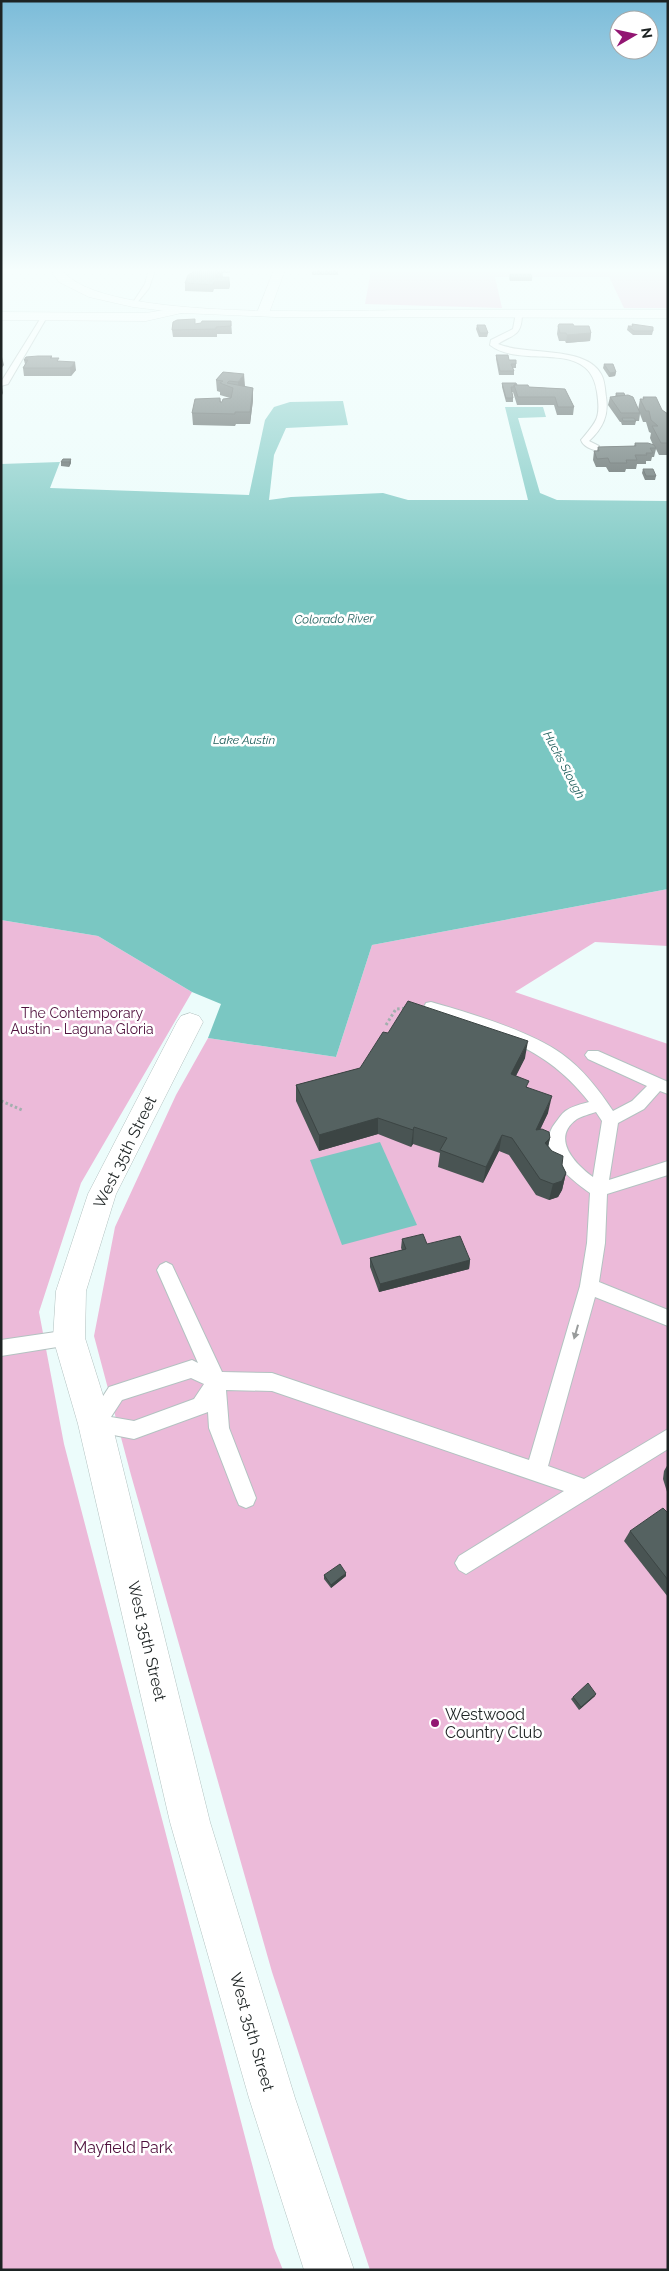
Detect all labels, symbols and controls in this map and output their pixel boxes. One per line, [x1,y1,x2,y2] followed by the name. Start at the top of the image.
[609,10,659,60] north arrow
[638,26,656,39] text: N
[294,611,375,627] water label: Colorado River
[540,729,588,801] water label: Hucks Slough
[213,733,275,747] water label: Lake Austin
[10,1005,154,1037] park label: The Contemporary Austin - Laguna Gloria
[90,1092,161,1211] street label: West 35th Street
[571,1325,579,1340] one-way arrow
[124,1579,170,1703] street label: West 35th Street
[445,1705,542,1742] place label: Westwood Country Club
[429,1717,441,1729] marker: Westwood Country Club
[226,1970,278,2094] street label: West 35th Street
[73,2138,173,2157] park label: Mayfield Park

